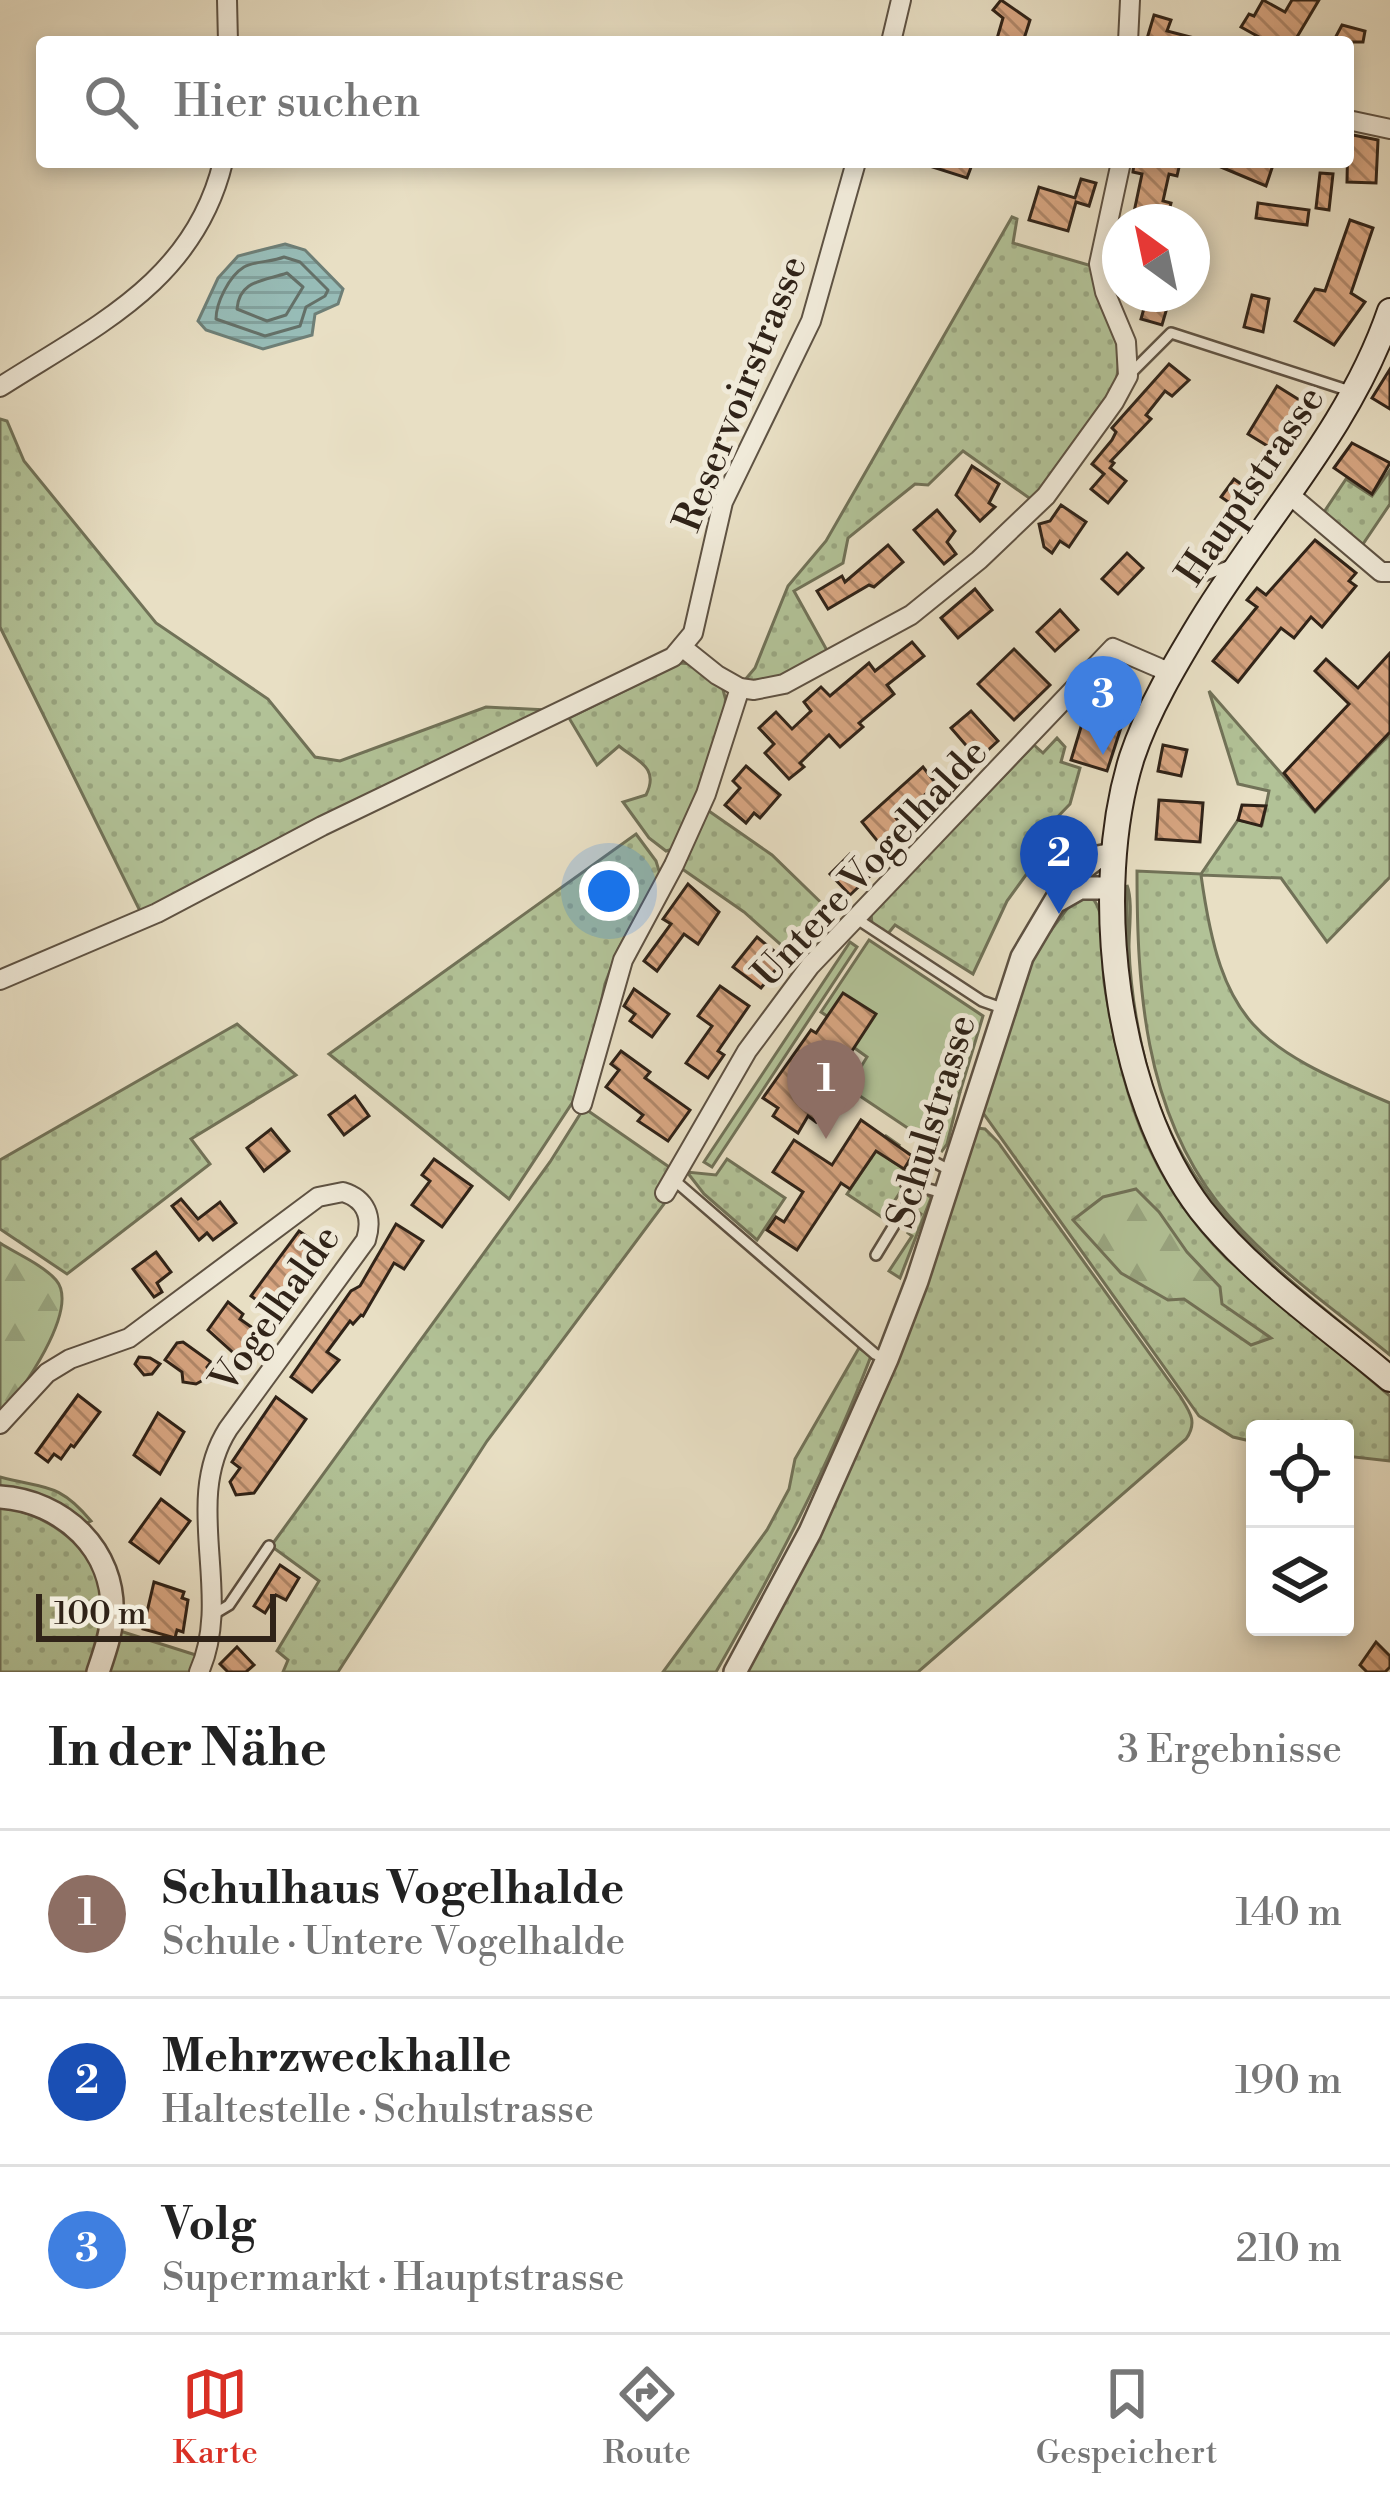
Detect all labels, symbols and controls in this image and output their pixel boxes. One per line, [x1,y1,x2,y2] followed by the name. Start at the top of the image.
[36,36,1354,168] search box
[78,69,144,135] icon: search
[174,74,420,131] text: Hier suchen
[1102,204,1210,312] north arrow
[664,249,819,539] street label: Reservoirstrasse
[1166,377,1336,596] street label: Hauptstrasse
[1064,656,1142,755] pin: 3
[743,729,999,998] street label: Untere Vogelhalde
[1020,815,1098,914] pin: 2
[579,861,639,921] your location
[877,1009,988,1234] street label: Schulstrasse
[787,1040,865,1139] pin: 1
[200,1216,352,1404] street label: Vogelhalde
[1246,1420,1354,1636] map controls
[1246,1420,1354,1528] button: locate
[1246,1528,1354,1636] button: layers
[36,1588,276,1641] scale bar
[54,1594,147,1635] text: 100 m
[48,1718,327,1782] text: In der Nähe
[1117,1726,1342,1775] text: 3 Ergebnisse
[162,1861,624,1918] text: Schulhaus Vogelhalde
[78,1889,96,1938] text: 1
[1235,1889,1342,1938] text: 140 m
[162,1918,625,1967] text: Schule · Untere Vogelhalde
[162,2029,511,2086] text: Mehrzweckhalle
[75,2057,99,2106] text: 2
[1235,2057,1342,2106] text: 190 m
[162,2086,594,2135] text: Haltestelle · Schulstrasse
[162,2197,255,2254] text: Volg
[75,2225,99,2274] text: 3
[1236,2225,1342,2274] text: 210 m
[162,2254,625,2303] text: Supermarkt · Hauptstrasse
[173,2361,258,2474] tab: Karte
[603,2361,691,2474] tab: Route
[1036,2361,1218,2474] tab: Gespeichert

